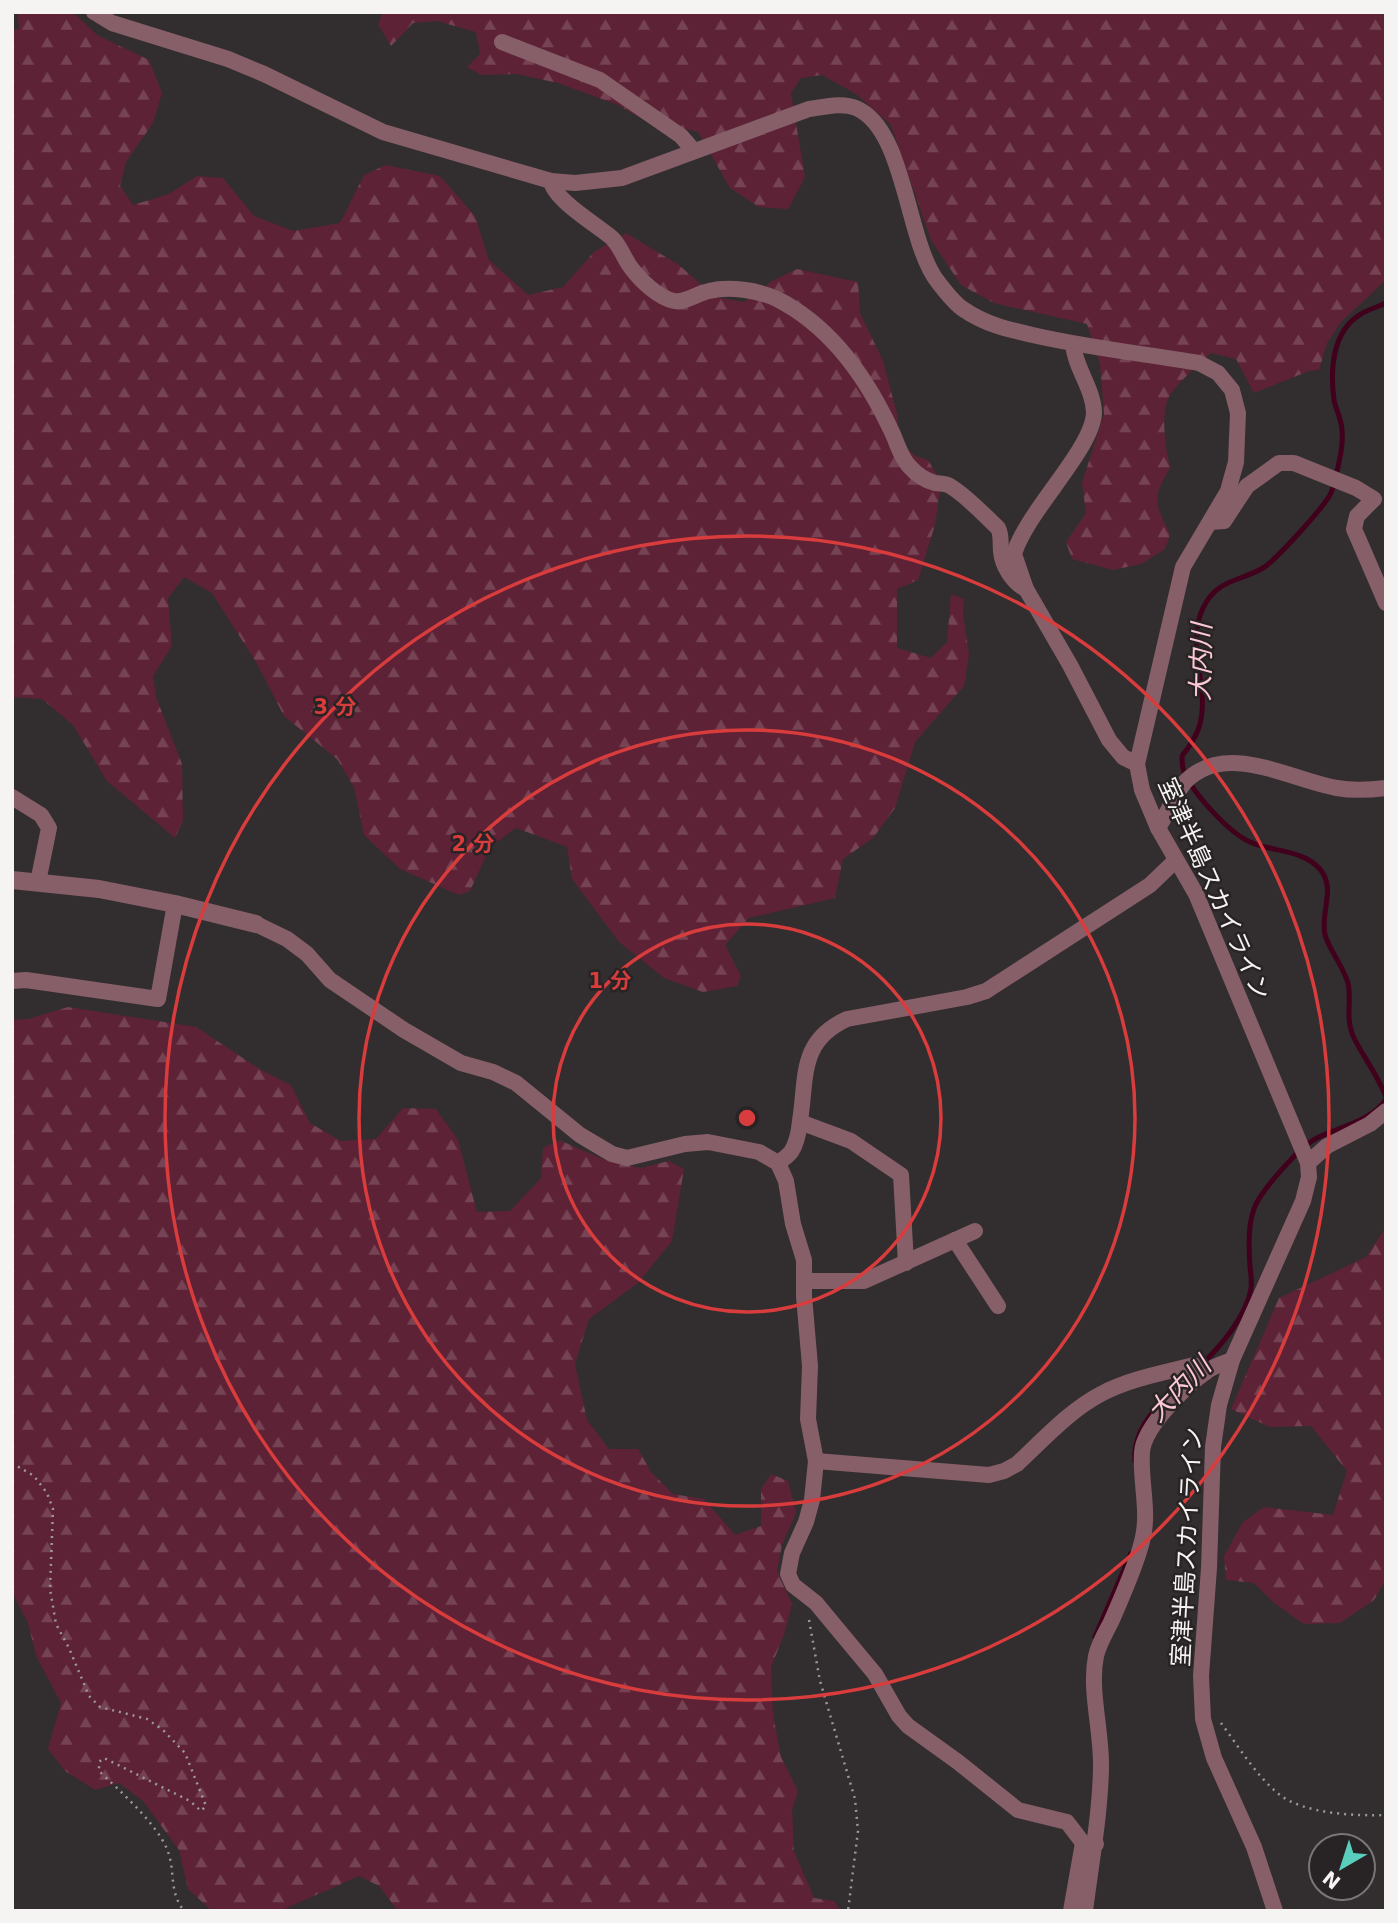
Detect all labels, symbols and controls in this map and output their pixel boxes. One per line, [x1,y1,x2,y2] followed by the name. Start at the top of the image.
[1185,620,1217,701] water label: 大内川
[314,695,356,719] text: 3 分
[1152,774,1276,1004] street label: 室津半島スカイライン
[452,832,494,856] text: 2 分
[589,969,631,993] text: 1 分
[735,1106,759,1130] centre of rings
[1141,1348,1219,1427] water label: 大内川
[1167,1426,1207,1668] street label: 室津半島スカイライン
[1307,1832,1377,1902] north arrow
[1318,1867,1344,1894] text: N

